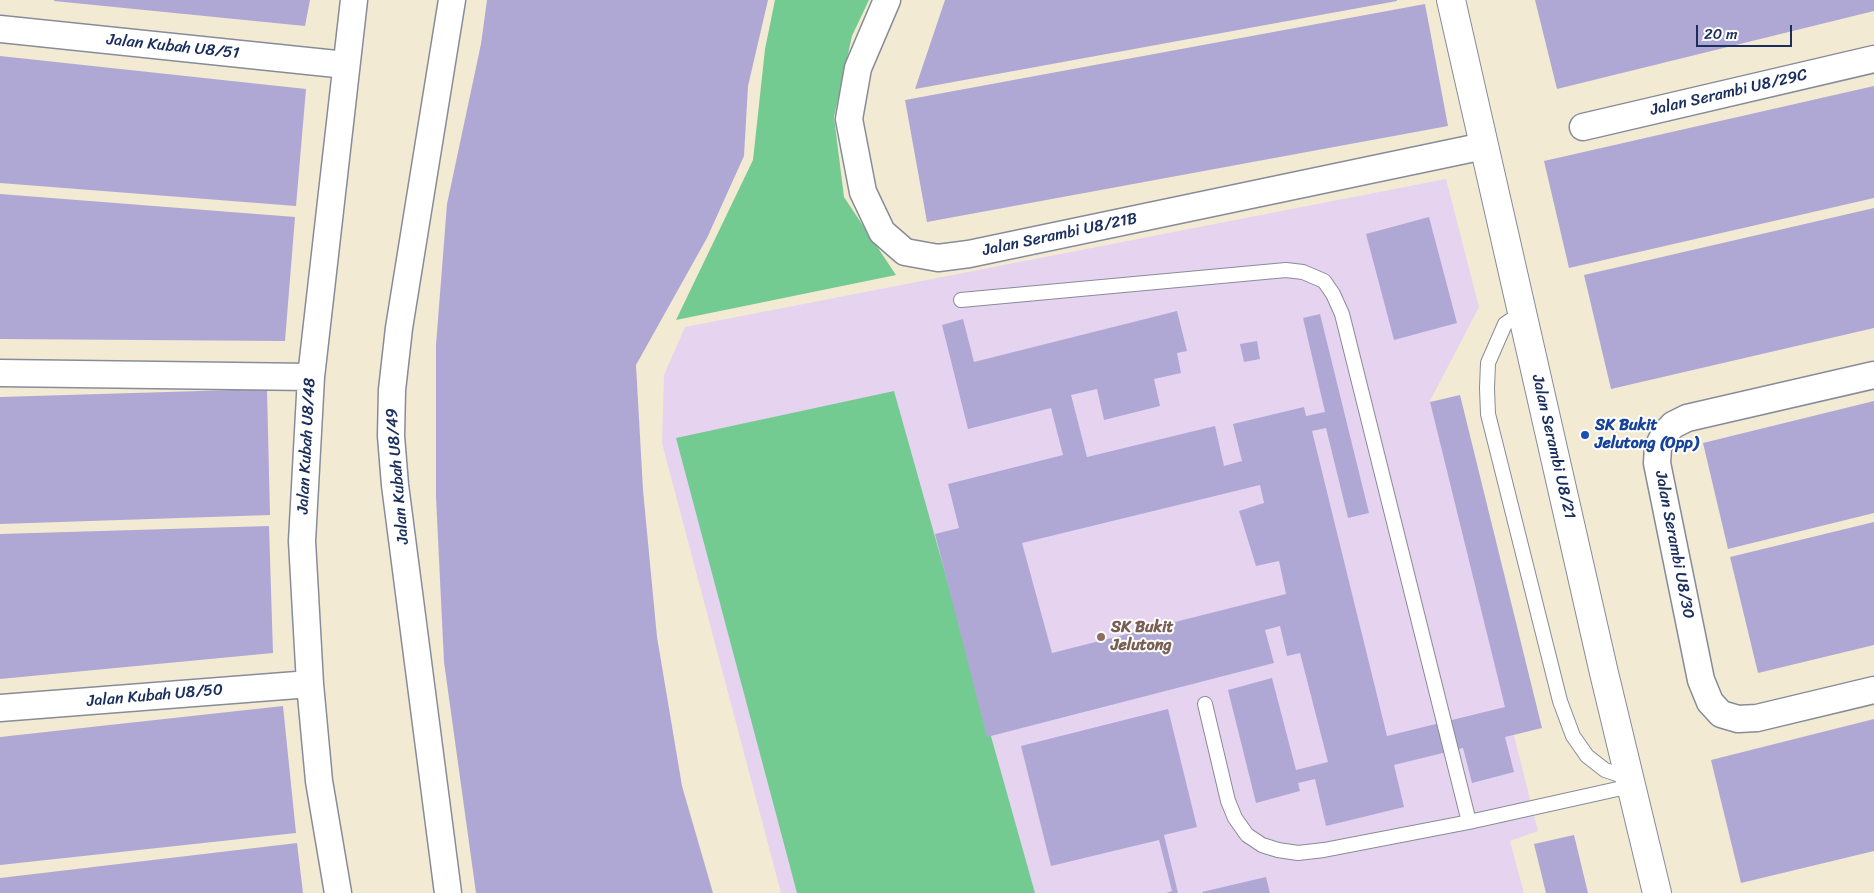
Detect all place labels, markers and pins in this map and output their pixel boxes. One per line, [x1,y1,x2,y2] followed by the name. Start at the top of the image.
[1595,416,1698,454] place label: SK Bukit Jelutong (Opp)
[1579,429,1591,441] marker: SK Bukit Jelutong (Opp)
[1111,618,1174,656] place label: SK Bukit Jelutong
[1095,631,1107,643] marker: SK Bukit Jelutong

